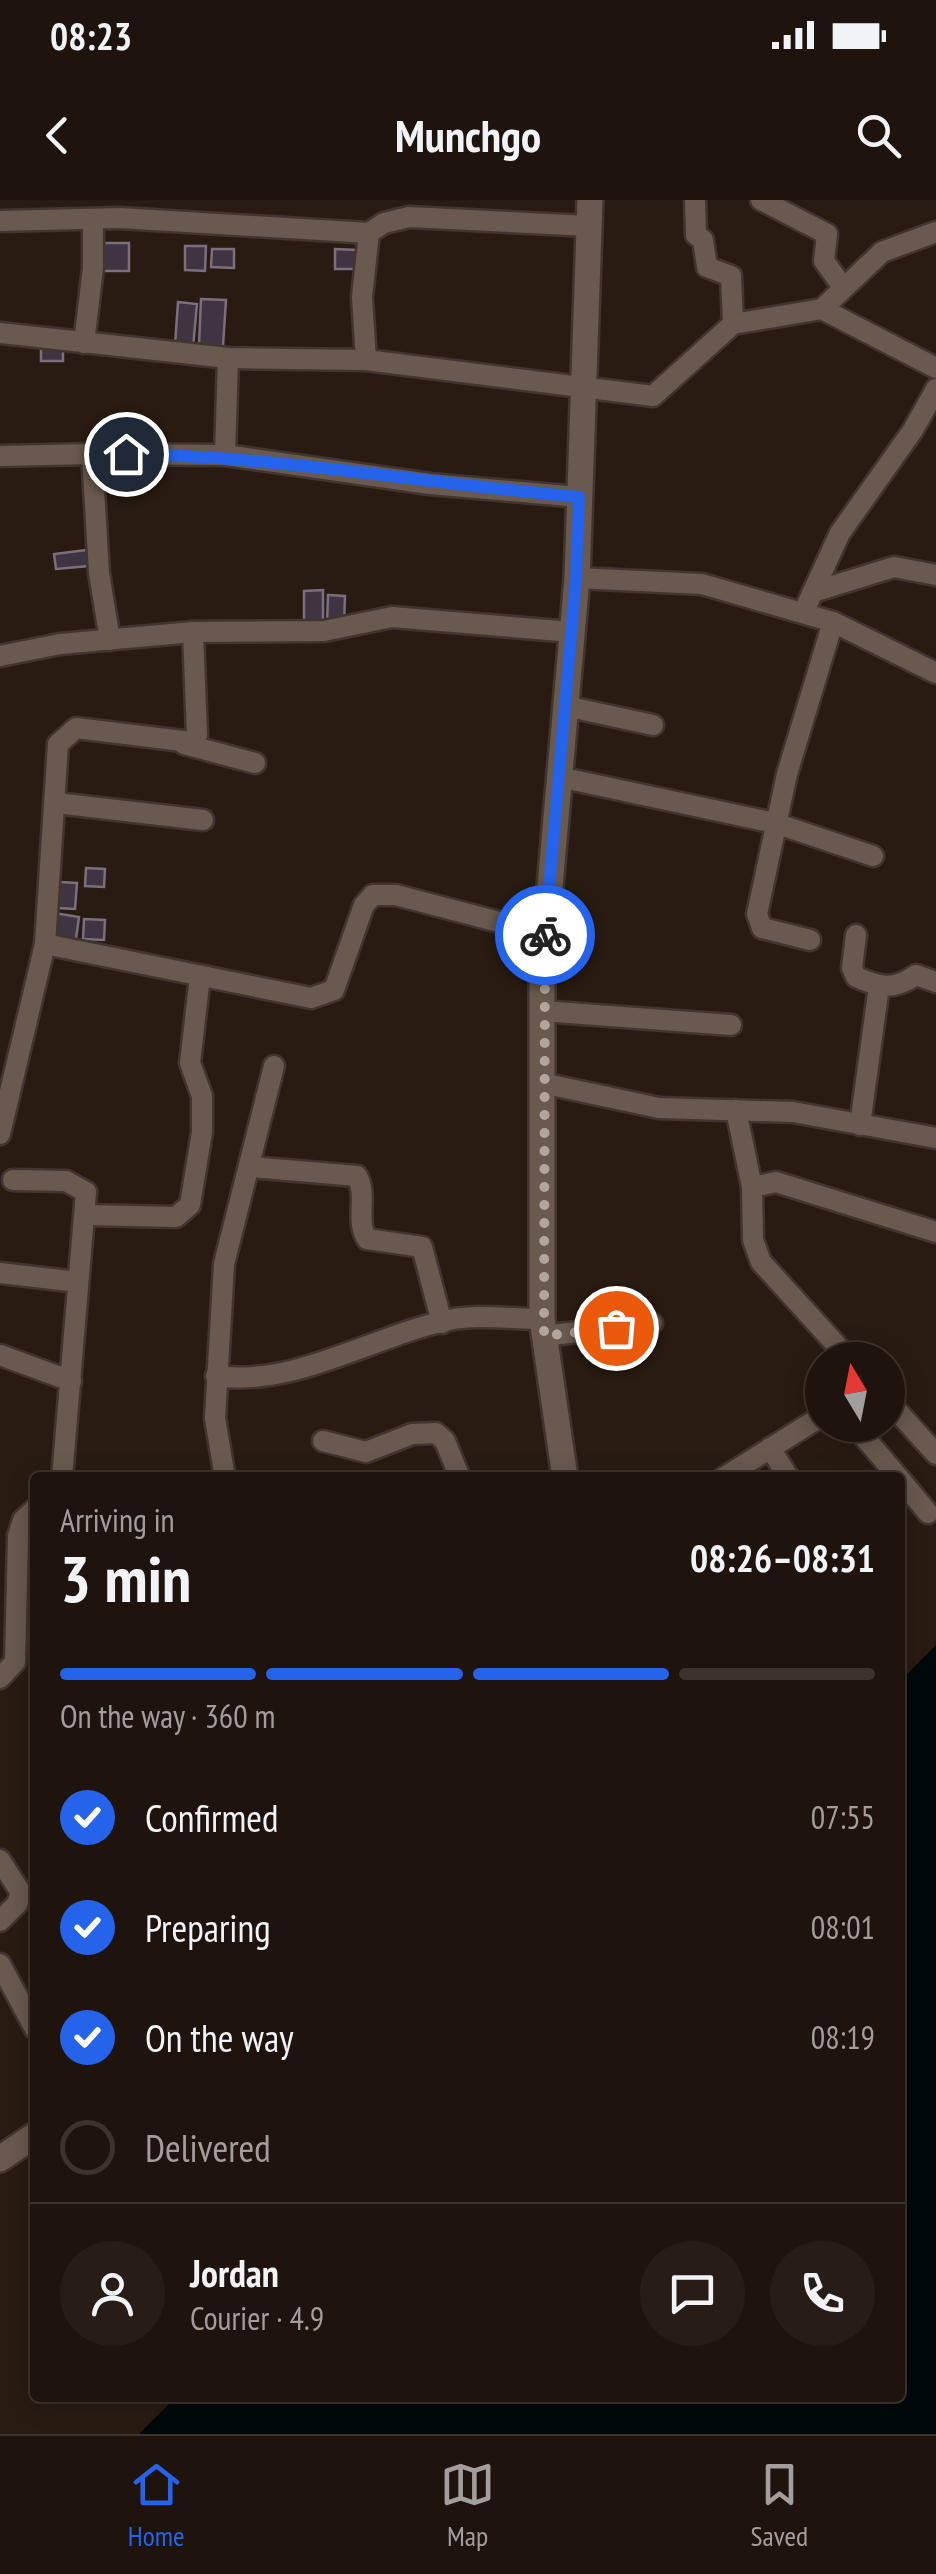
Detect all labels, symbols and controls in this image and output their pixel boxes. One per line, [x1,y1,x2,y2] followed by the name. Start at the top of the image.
[50,11,132,60] text: 08:23
[395,106,541,164] text: Munchgo
[30,108,85,163] icon: back
[851,108,906,163] icon: search
[84,412,169,497] pin
[99,427,154,482] icon: home
[495,885,595,985] courier
[518,908,573,963] icon: bike
[574,1286,659,1371] pin
[589,1301,644,1356] icon: bag
[805,1342,905,1442] north arrow
[805,1342,905,1442] map controls
[60,1499,175,1541] text: Arriving in
[690,1533,875,1582] text: 08:26–08:31
[60,1536,191,1620] text: 3 min
[60,1695,275,1737] text: On the way · 360 m
[60,1790,115,1845] icon: check
[145,1793,278,1842] text: Confirmed
[811,1796,875,1838] text: 07:55
[60,1900,115,1955] icon: check
[145,1903,271,1952] text: Preparing
[811,1906,875,1948] text: 08:01
[60,2010,115,2065] icon: check
[145,2013,293,2062] text: On the way
[811,2016,875,2058] text: 08:19
[145,2123,271,2172] text: Delivered
[60,2241,165,2346] button: person
[640,2241,745,2346] button: chat
[770,2241,875,2346] button: phone
[190,2248,279,2297] text: Jordan
[190,2297,324,2339] text: Courier · 4.9
[128,2457,185,2554] tab: Home
[440,2457,495,2554] tab: Map
[751,2457,808,2554] tab: Saved

